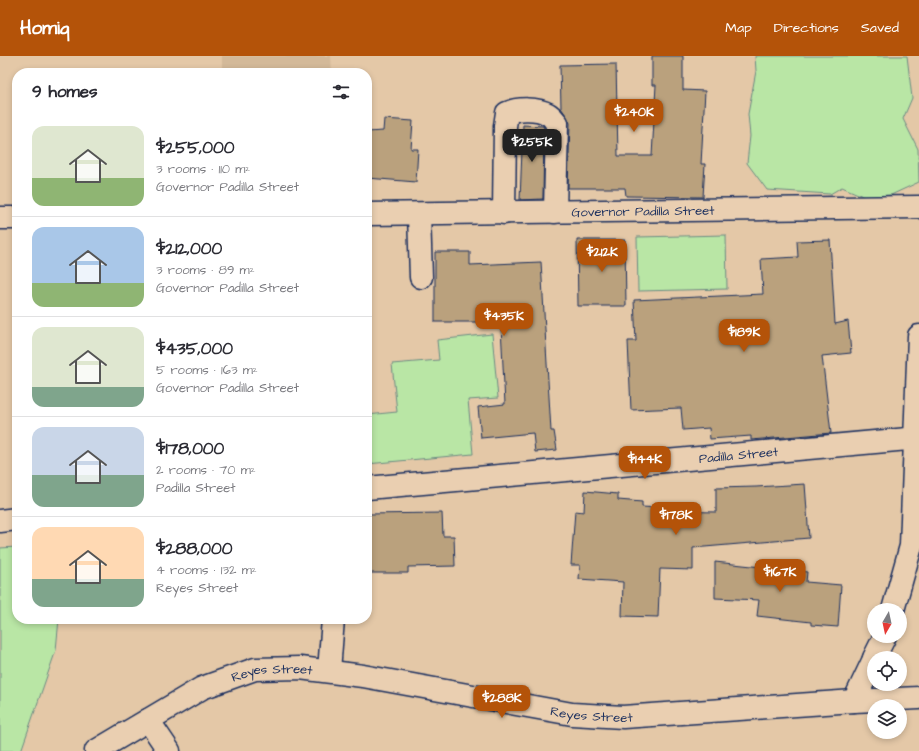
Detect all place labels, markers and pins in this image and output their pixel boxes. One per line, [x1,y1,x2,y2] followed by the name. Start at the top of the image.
[606,99,662,133] pin: $240K
[504,129,560,163] pin: $255K
[574,239,630,273] pin: $212K
[476,303,532,337] pin: $435K
[716,319,772,353] pin: $189K
[617,446,673,480] pin: $144K
[648,502,704,536] pin: $178K
[752,559,808,593] pin: $167K
[474,685,530,719] pin: $288K

